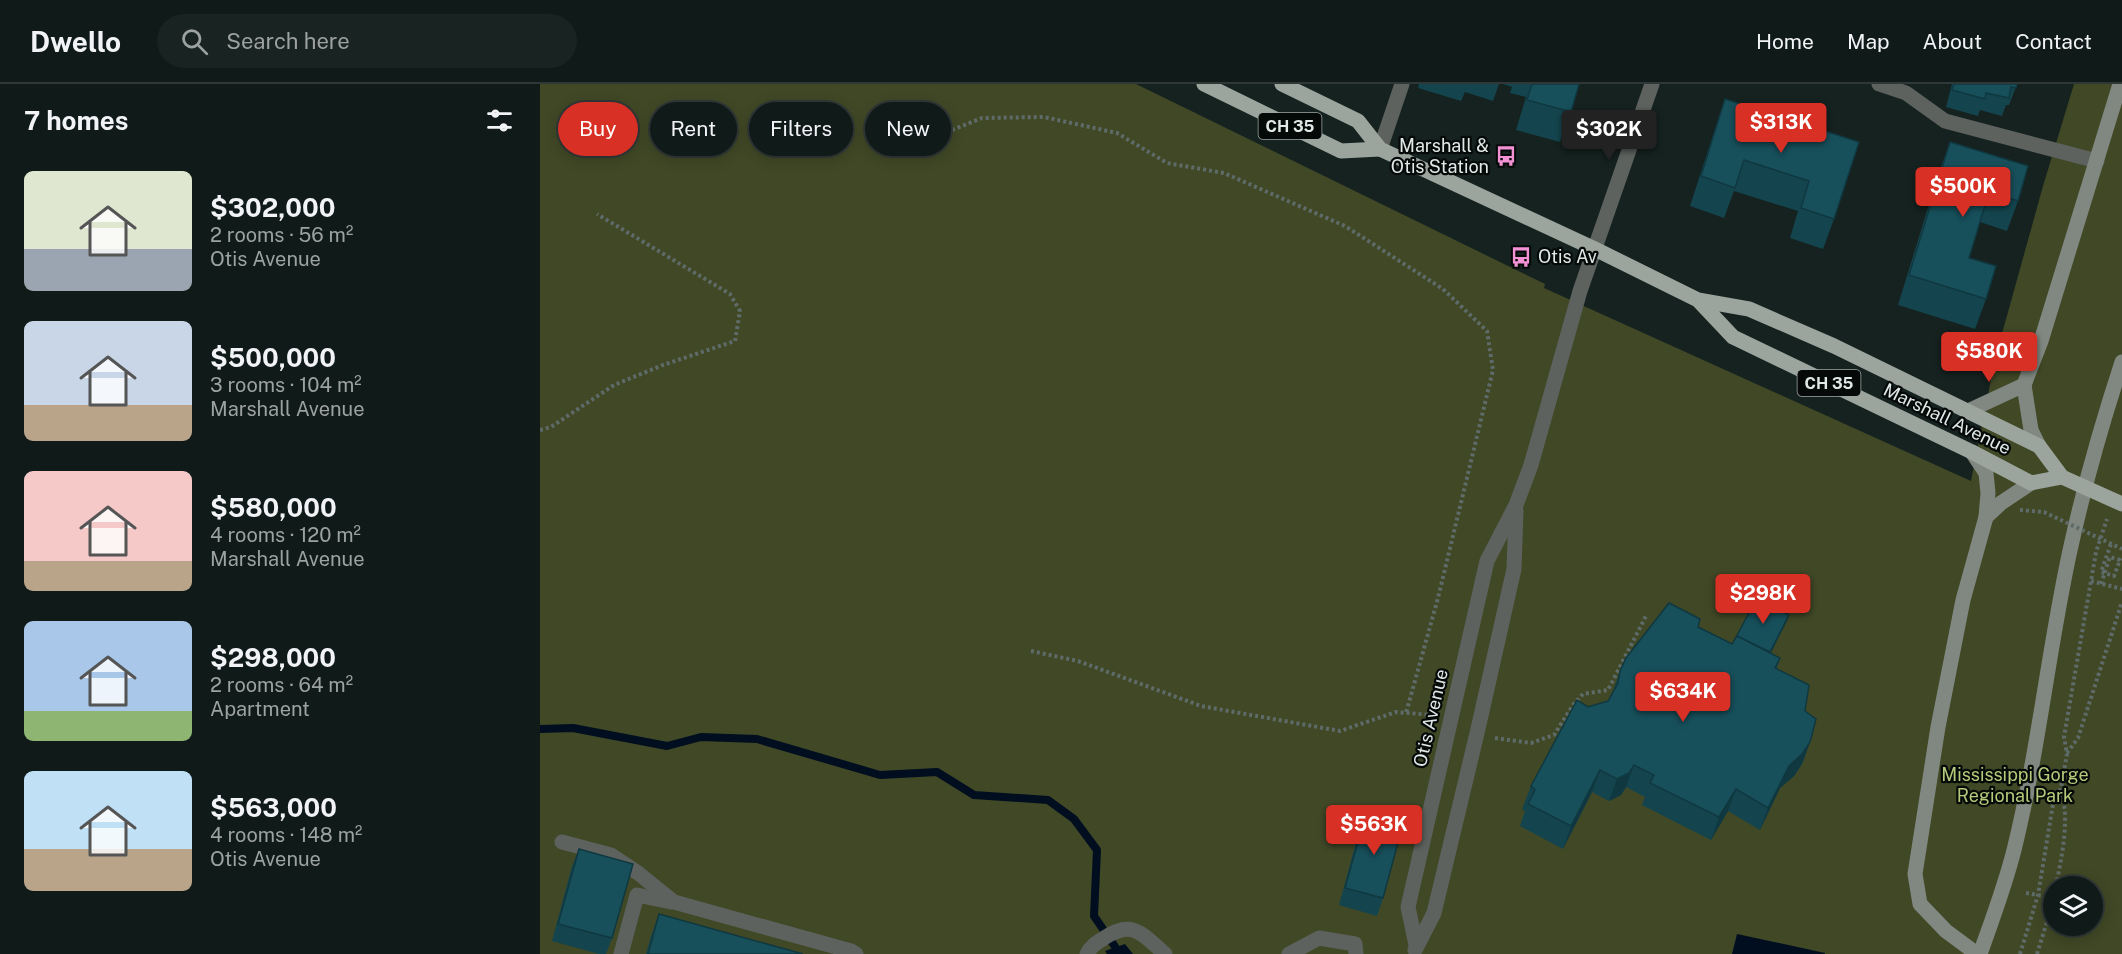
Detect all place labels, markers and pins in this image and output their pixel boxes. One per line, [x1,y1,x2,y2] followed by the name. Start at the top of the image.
[1739,103,1823,154] pin: $313K
[1567,110,1651,161] pin: $302K
[1391,135,1489,177] place label: Marshall & Otis Station
[1494,144,1518,168] bus stop icon: Marshall & Otis Station
[1921,167,2005,218] pin: $500K
[1509,245,1533,269] bus stop icon: Otis Av
[1538,246,1597,267] place label: Otis Av
[1947,332,2031,383] pin: $580K
[1721,574,1805,625] pin: $298K
[1641,672,1725,723] pin: $634K
[1332,805,1416,856] pin: $563K

